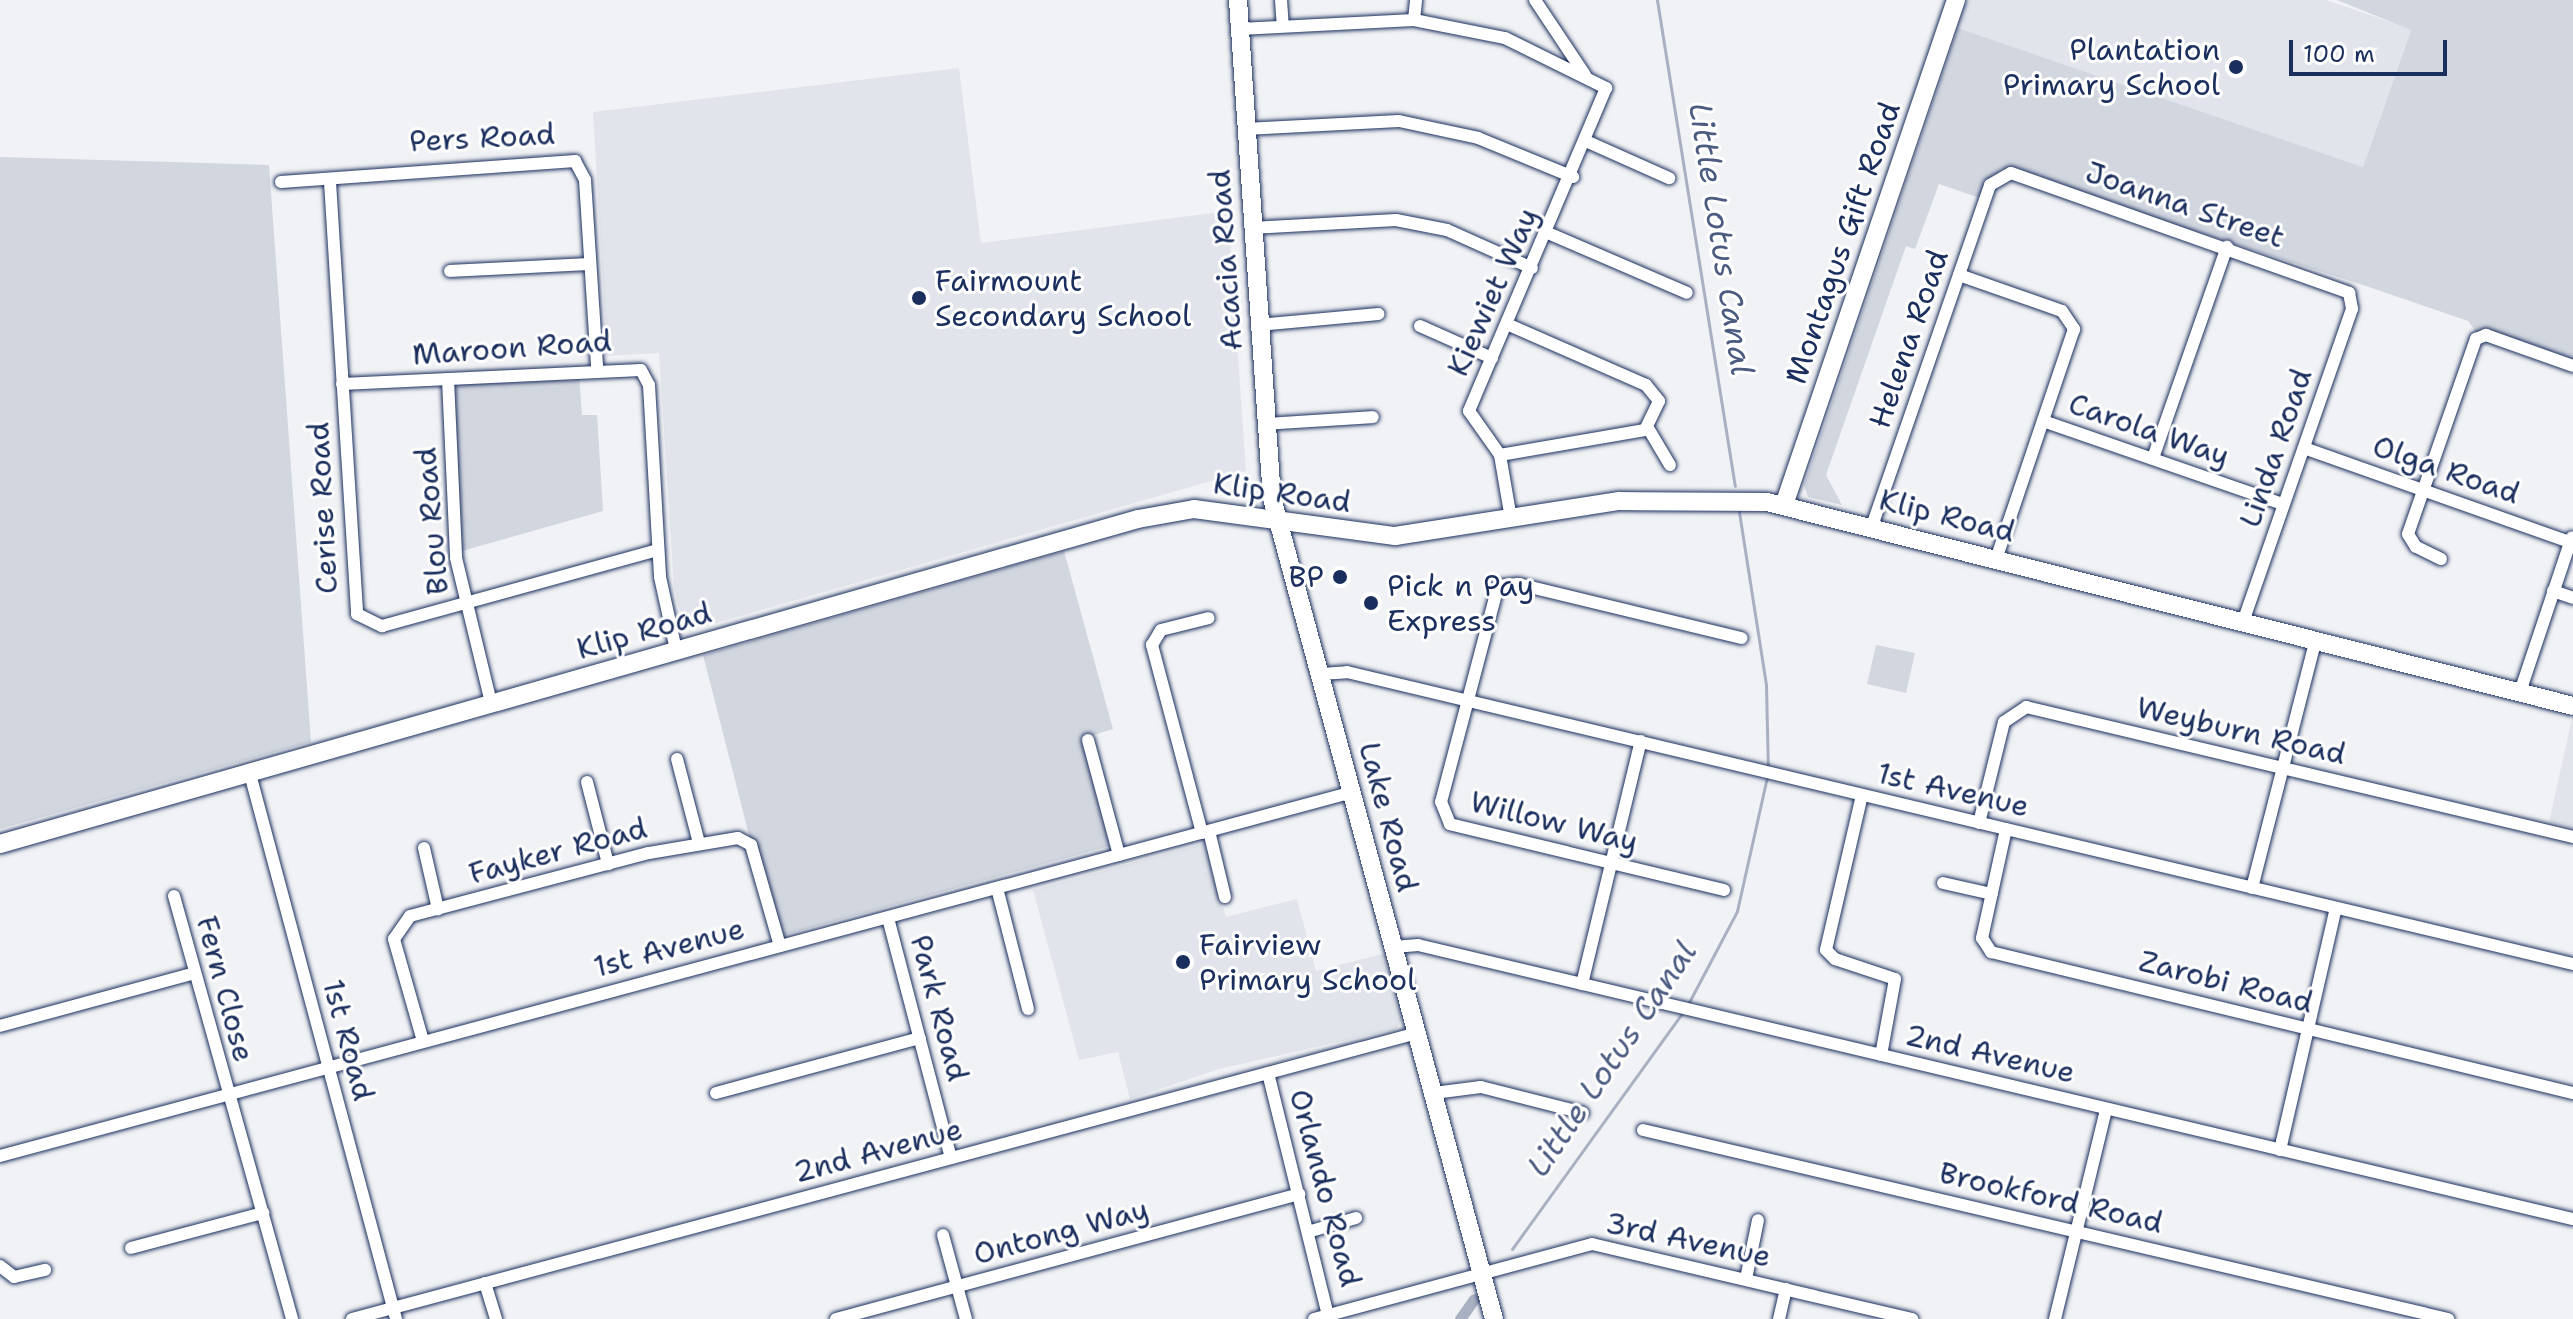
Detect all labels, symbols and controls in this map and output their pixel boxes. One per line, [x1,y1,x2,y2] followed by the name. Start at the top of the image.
[2293,24,2451,74] scale bar
[2003,32,2220,102] place label: Plantation Primary School
[2303,38,2375,70] text: 100 m
[2227,58,2245,76] marker: Plantation Primary School
[1778,97,1908,389] street label: Montagus Gift Road
[1680,100,1762,378] water label: Little Lotus Canal
[408,116,556,160] street label: Pers Road
[2081,154,2289,256] street label: Joanna Street
[1202,168,1250,352] street label: Acacia Road
[1440,202,1546,382] street label: Kiewiet Way
[1862,245,1956,433] street label: Helena Road
[935,263,1191,334] place label: Fairmount Secondary School
[910,289,928,307] marker: Fairmount Secondary School
[411,323,613,373] street label: Maroon Road
[2232,364,2320,532] street label: Linda Road
[2064,386,2234,474] street label: Carola Way
[301,421,345,595] street label: Cerise Road
[2368,428,2524,512] street label: Olga Road
[408,446,456,596] street label: Blou Road
[1211,466,1353,520] street label: Klip Road
[1875,482,2019,550] street label: Klip Road
[1288,559,1324,595] place label: BP
[1331,568,1349,586] marker: BP
[1387,568,1534,638] place label: Pick n Pay Express
[1362,594,1380,612] marker: Pick n Pay Express
[572,595,716,667] street label: Klip Road
[2133,689,2349,773] street label: Weyburn Road
[1351,738,1425,896] street label: Lake Road
[1874,755,2032,825] street label: 1st Avenue
[1466,784,1642,860] street label: Willow Way
[465,810,651,892] street label: Fayker Road
[590,911,748,985] street label: 1st Avenue
[188,912,262,1066] street label: Fern Close
[1199,927,1416,998] place label: Fairview Primary School
[902,931,976,1085] street label: Park Road
[1519,934,1705,1184] water label: Little Lotus Canal
[2135,943,2317,1021] street label: Zarobi Road
[1174,953,1192,971] marker: Fairview Primary School
[315,975,381,1105] street label: 1st Road
[1902,1017,2078,1091] street label: 2nd Avenue
[1281,1085,1369,1291] street label: Orlando Road
[790,1111,966,1191] street label: 2nd Avenue
[1936,1155,2166,1241] street label: Brookford Road
[970,1191,1152,1273] street label: Ontong Way
[1602,1205,1774,1275] street label: 3rd Avenue

